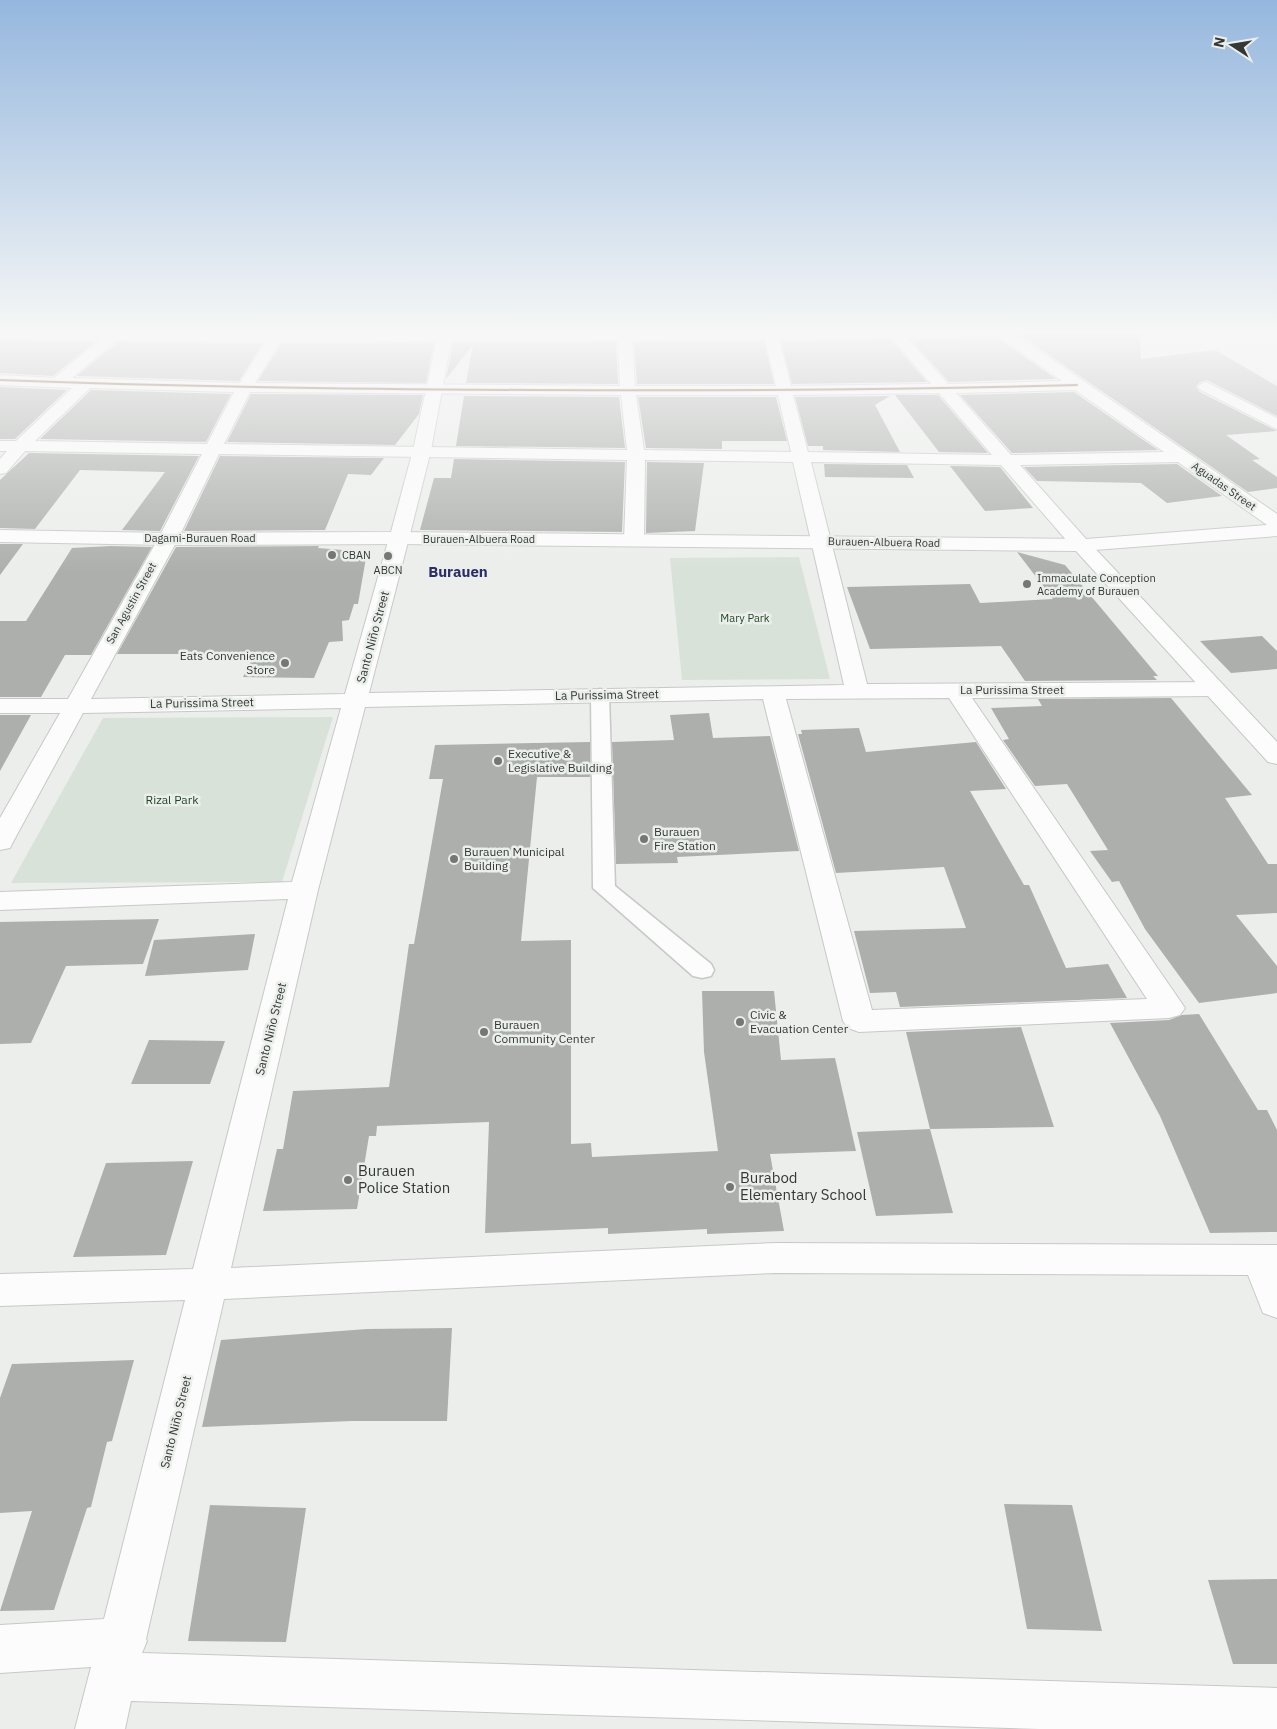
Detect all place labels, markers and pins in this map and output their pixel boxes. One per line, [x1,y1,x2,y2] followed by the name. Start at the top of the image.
[342,548,371,562] place label: CBAN
[326,549,338,561] marker: CBAN
[382,550,394,562] marker: ABCN
[374,563,402,577] place label: ABCN
[1037,571,1156,598] place label: Immaculate Conception Academy of Burauen
[1021,578,1033,590] marker: Immaculate Conception Academy of Burauen
[180,648,275,677] place label: Eats Convenience Store
[279,657,291,669] marker: Eats Convenience Store
[508,746,612,775] place label: Executive & Legislative Building
[492,755,504,767] marker: Executive & Legislative Building
[654,824,716,853] place label: Burauen Fire Station
[638,833,650,845] marker: Burauen Fire Station
[464,844,565,873] place label: Burauen Municipal Building
[448,853,460,865] marker: Burauen Municipal Building
[750,1007,849,1036] place label: Civic & Evacuation Center
[734,1016,746,1028] marker: Civic & Evacuation Center
[494,1017,595,1046] place label: Burauen Community Center
[478,1026,490,1038] marker: Burauen Community Center
[358,1161,450,1197] place label: Burauen Police Station
[740,1168,867,1204] place label: Burabod Elementary School
[342,1174,354,1186] marker: Burauen Police Station
[724,1181,736,1193] marker: Burabod Elementary School

